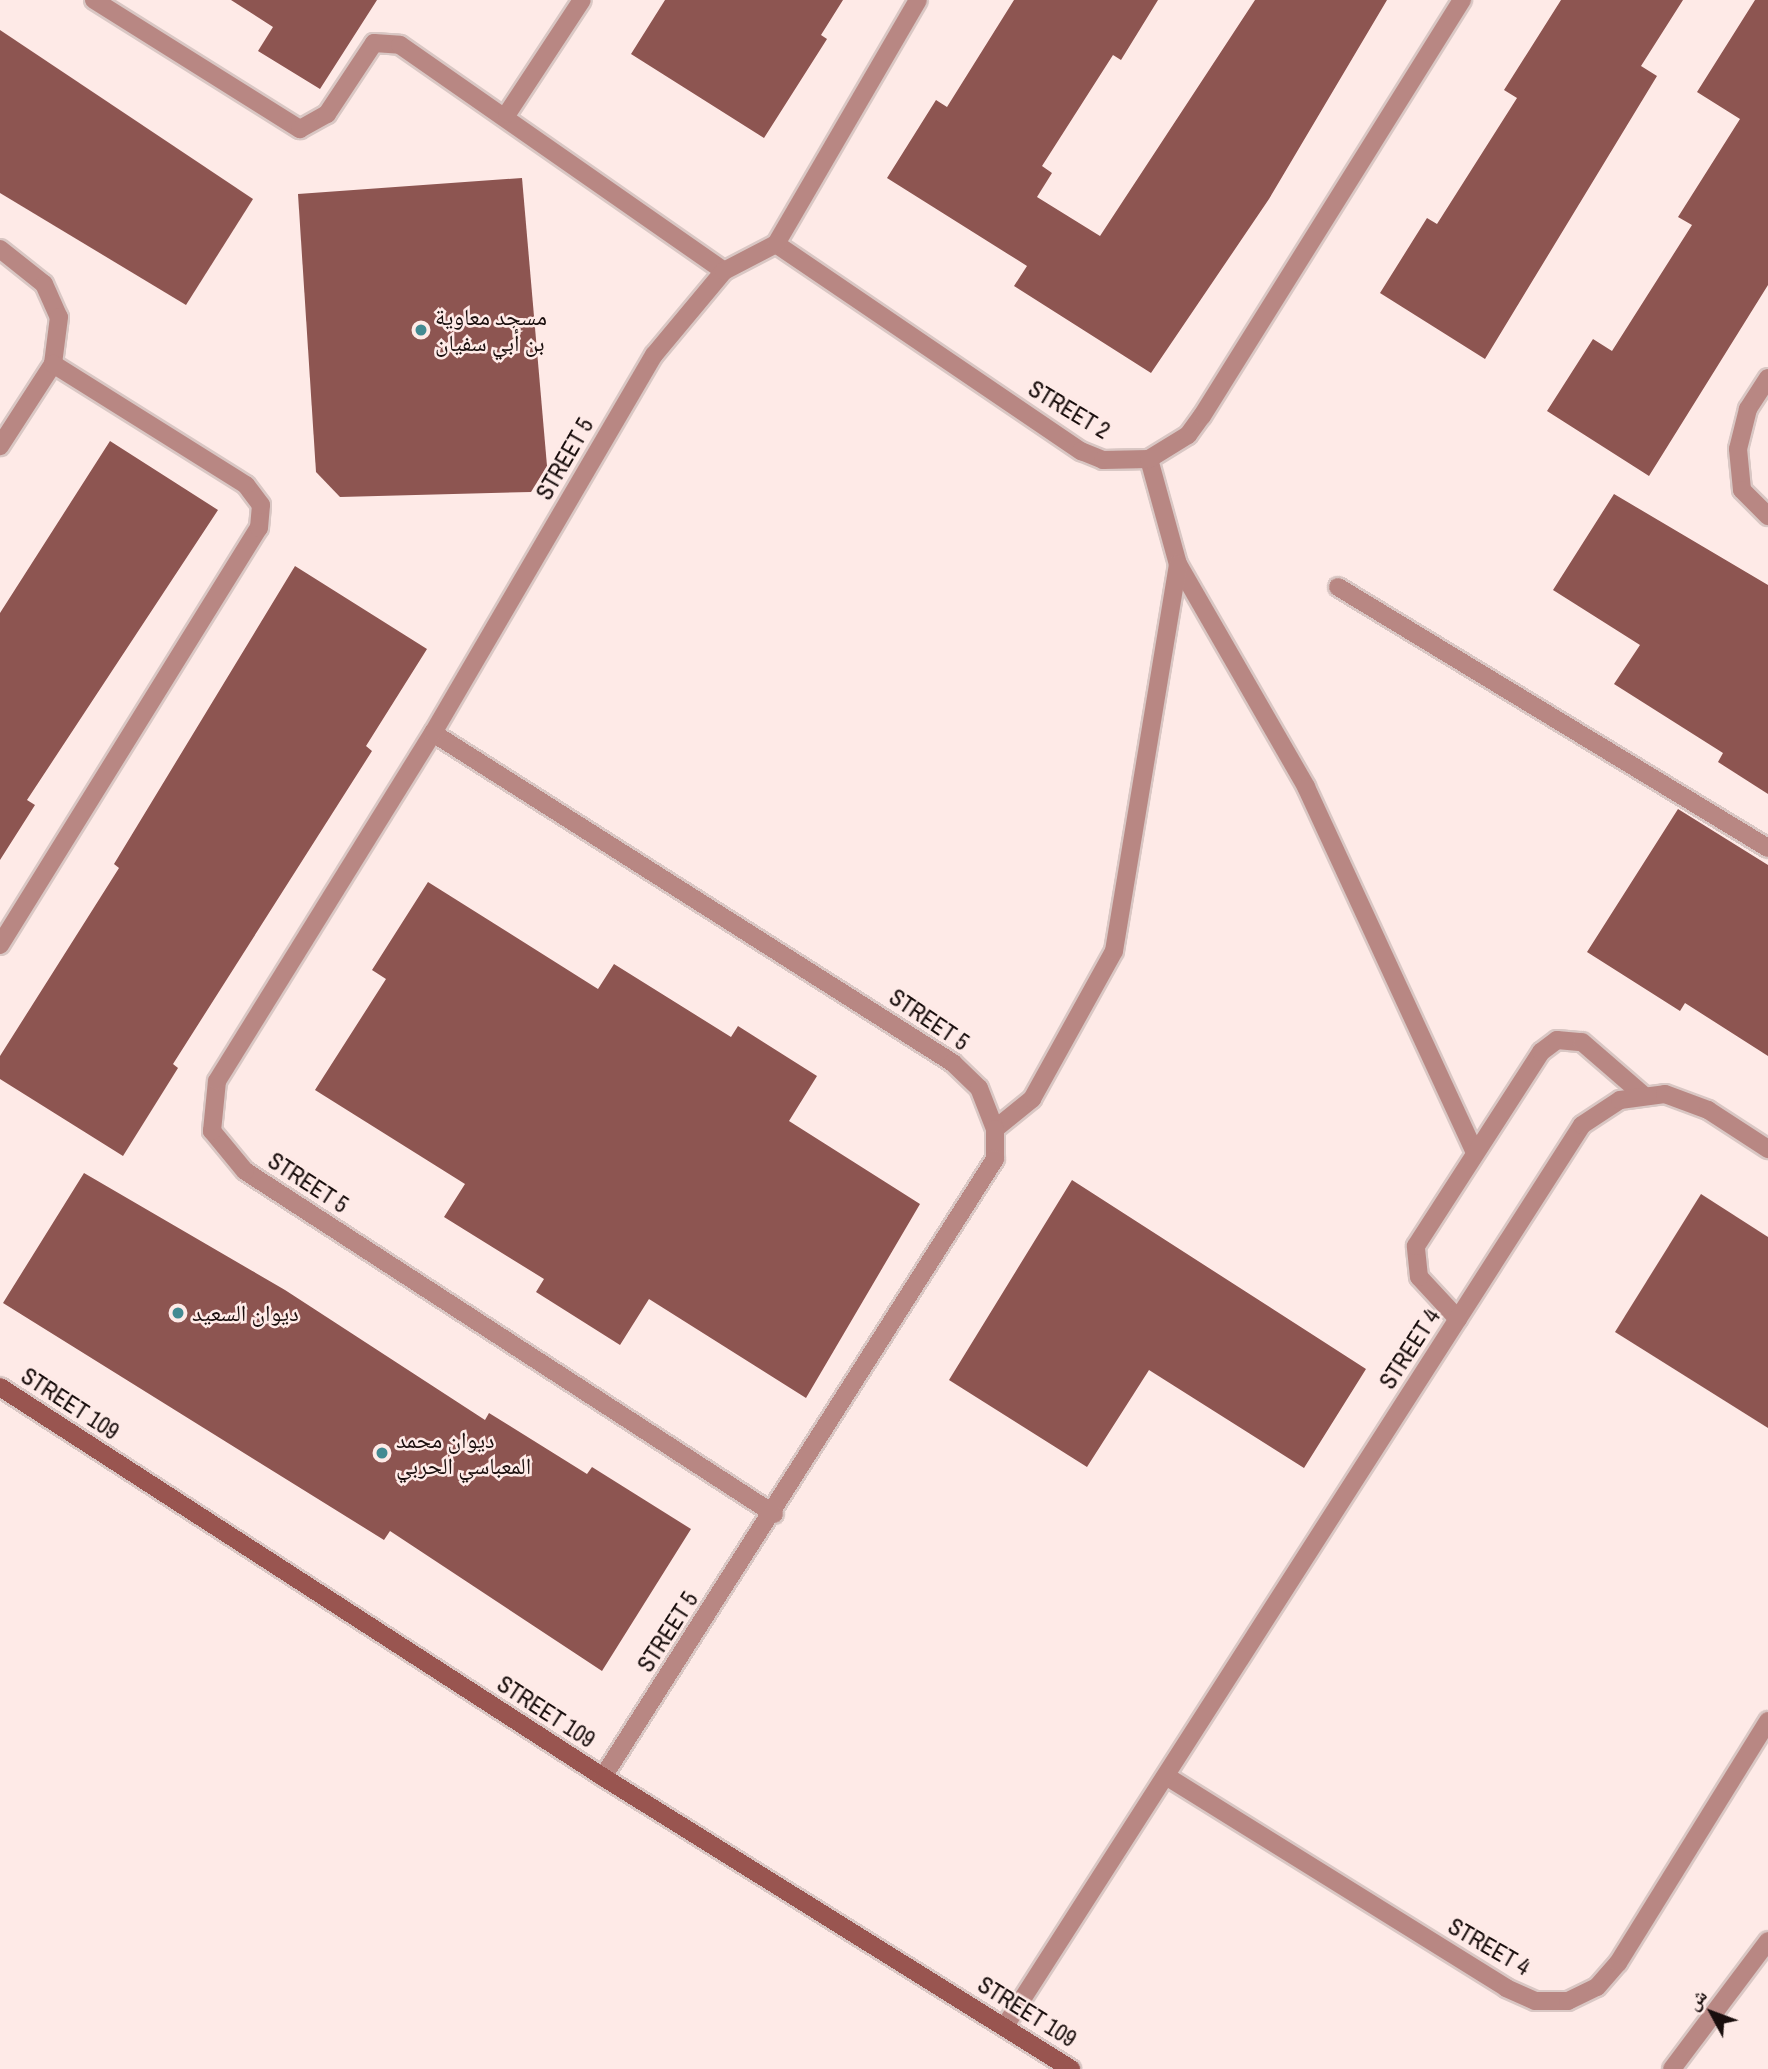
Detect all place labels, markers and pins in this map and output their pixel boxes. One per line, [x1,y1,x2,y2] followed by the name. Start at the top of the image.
[435,303,547,357] place label: مسجد معاوية بن أبي سفيان
[413,322,429,338] marker: مسجد معاوية بن أبي سفيان
[192,1299,299,1327] place label: ديوان السعيد
[170,1305,186,1321] marker: ديوان السعيد
[396,1426,531,1480] place label: ديوان محمد المعباسي الحربي
[374,1445,390,1461] marker: ديوان محمد المعباسي الحربي

